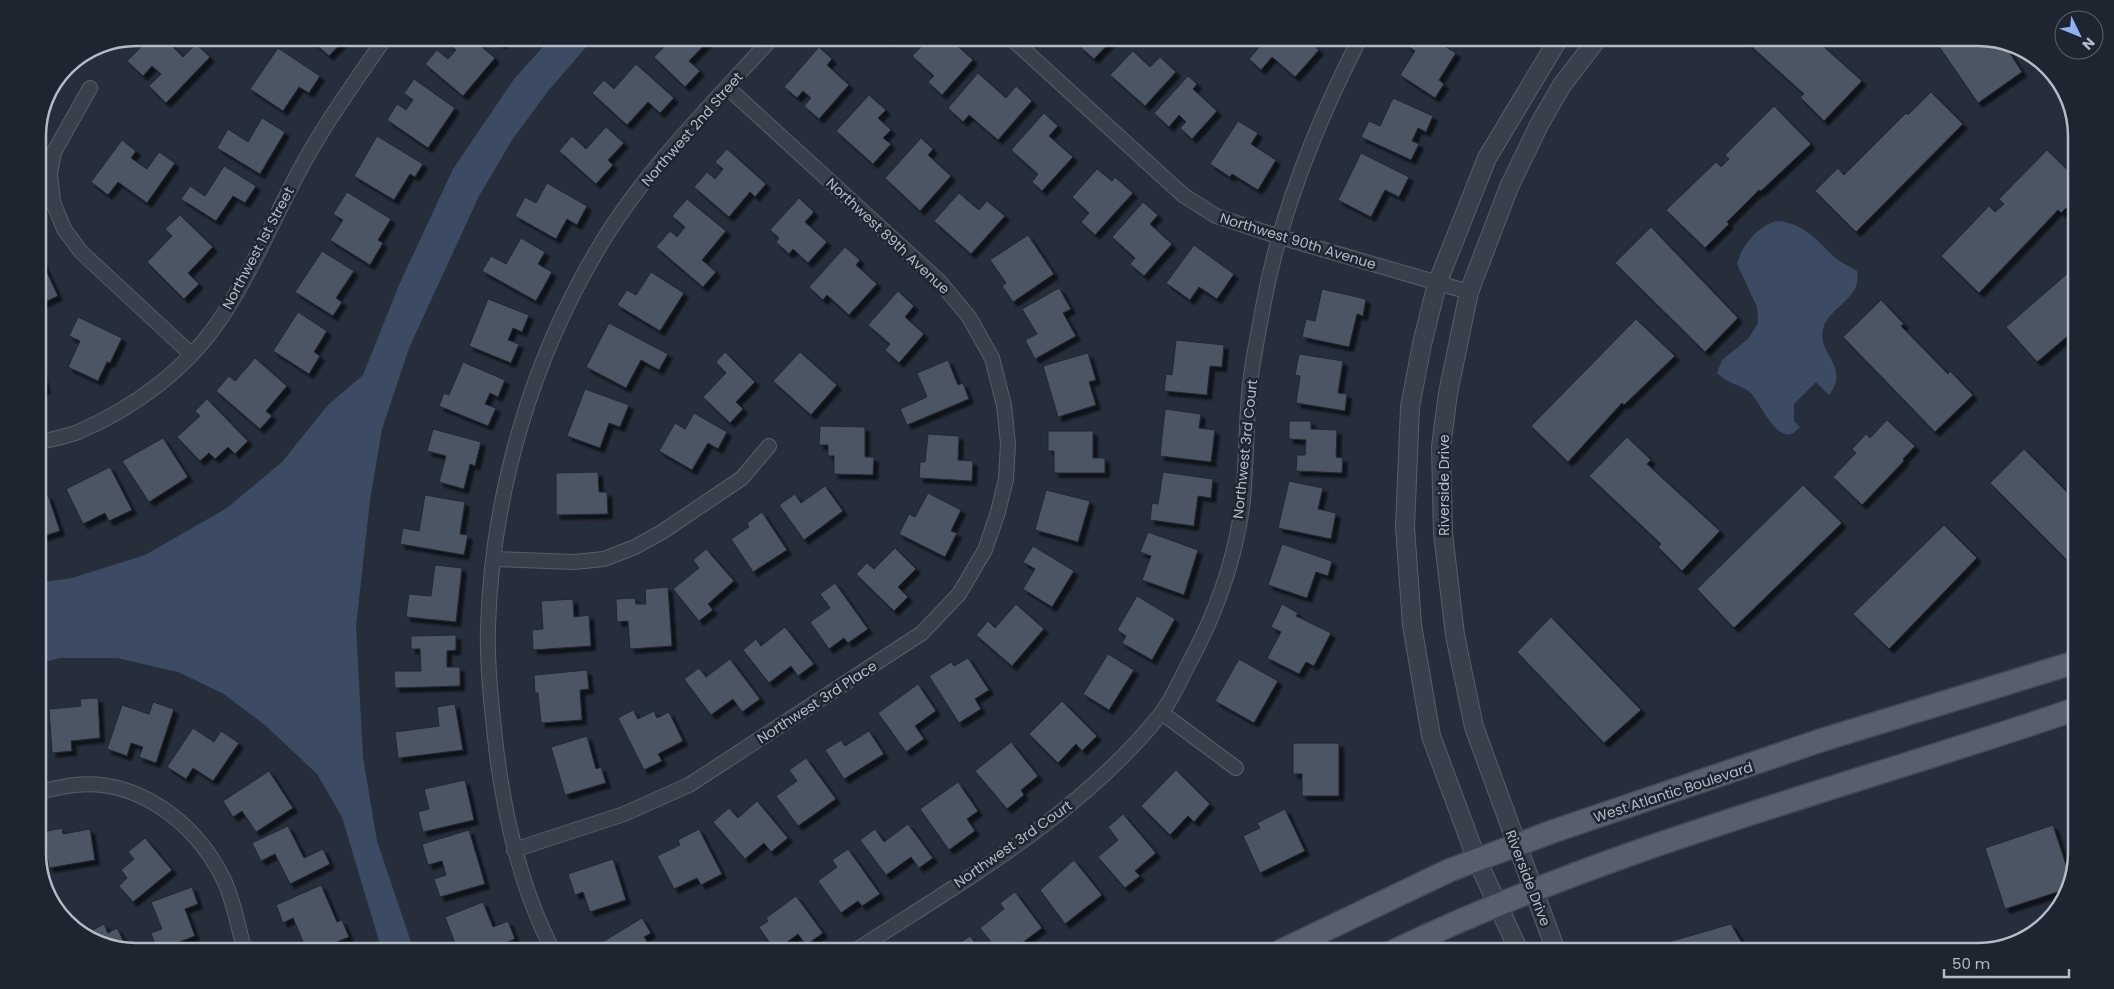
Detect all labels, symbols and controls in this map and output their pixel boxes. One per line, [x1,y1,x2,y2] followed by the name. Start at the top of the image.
[2054,10,2104,60] north arrow
[2078,33,2099,55] text: N
[637,67,747,191] street label: Northwest 2nd Street
[822,173,954,299] street label: Northwest 89th Avenue
[217,183,299,313] street label: Northwest 1st Street
[1217,208,1379,274] street label: Northwest 90th Avenue
[1228,378,1262,520] street label: Northwest 3rd Court
[1434,434,1454,536] street label: Riverside Drive
[753,656,881,748] street label: Northwest 3rd Place
[1591,757,1755,827] street label: West Atlantic Boulevard
[950,796,1076,892] street label: Northwest 3rd Court
[1500,827,1556,929] street label: Riverside Drive
[1944,946,2069,978] scale bar
[1952,953,1990,974] text: 50 m

